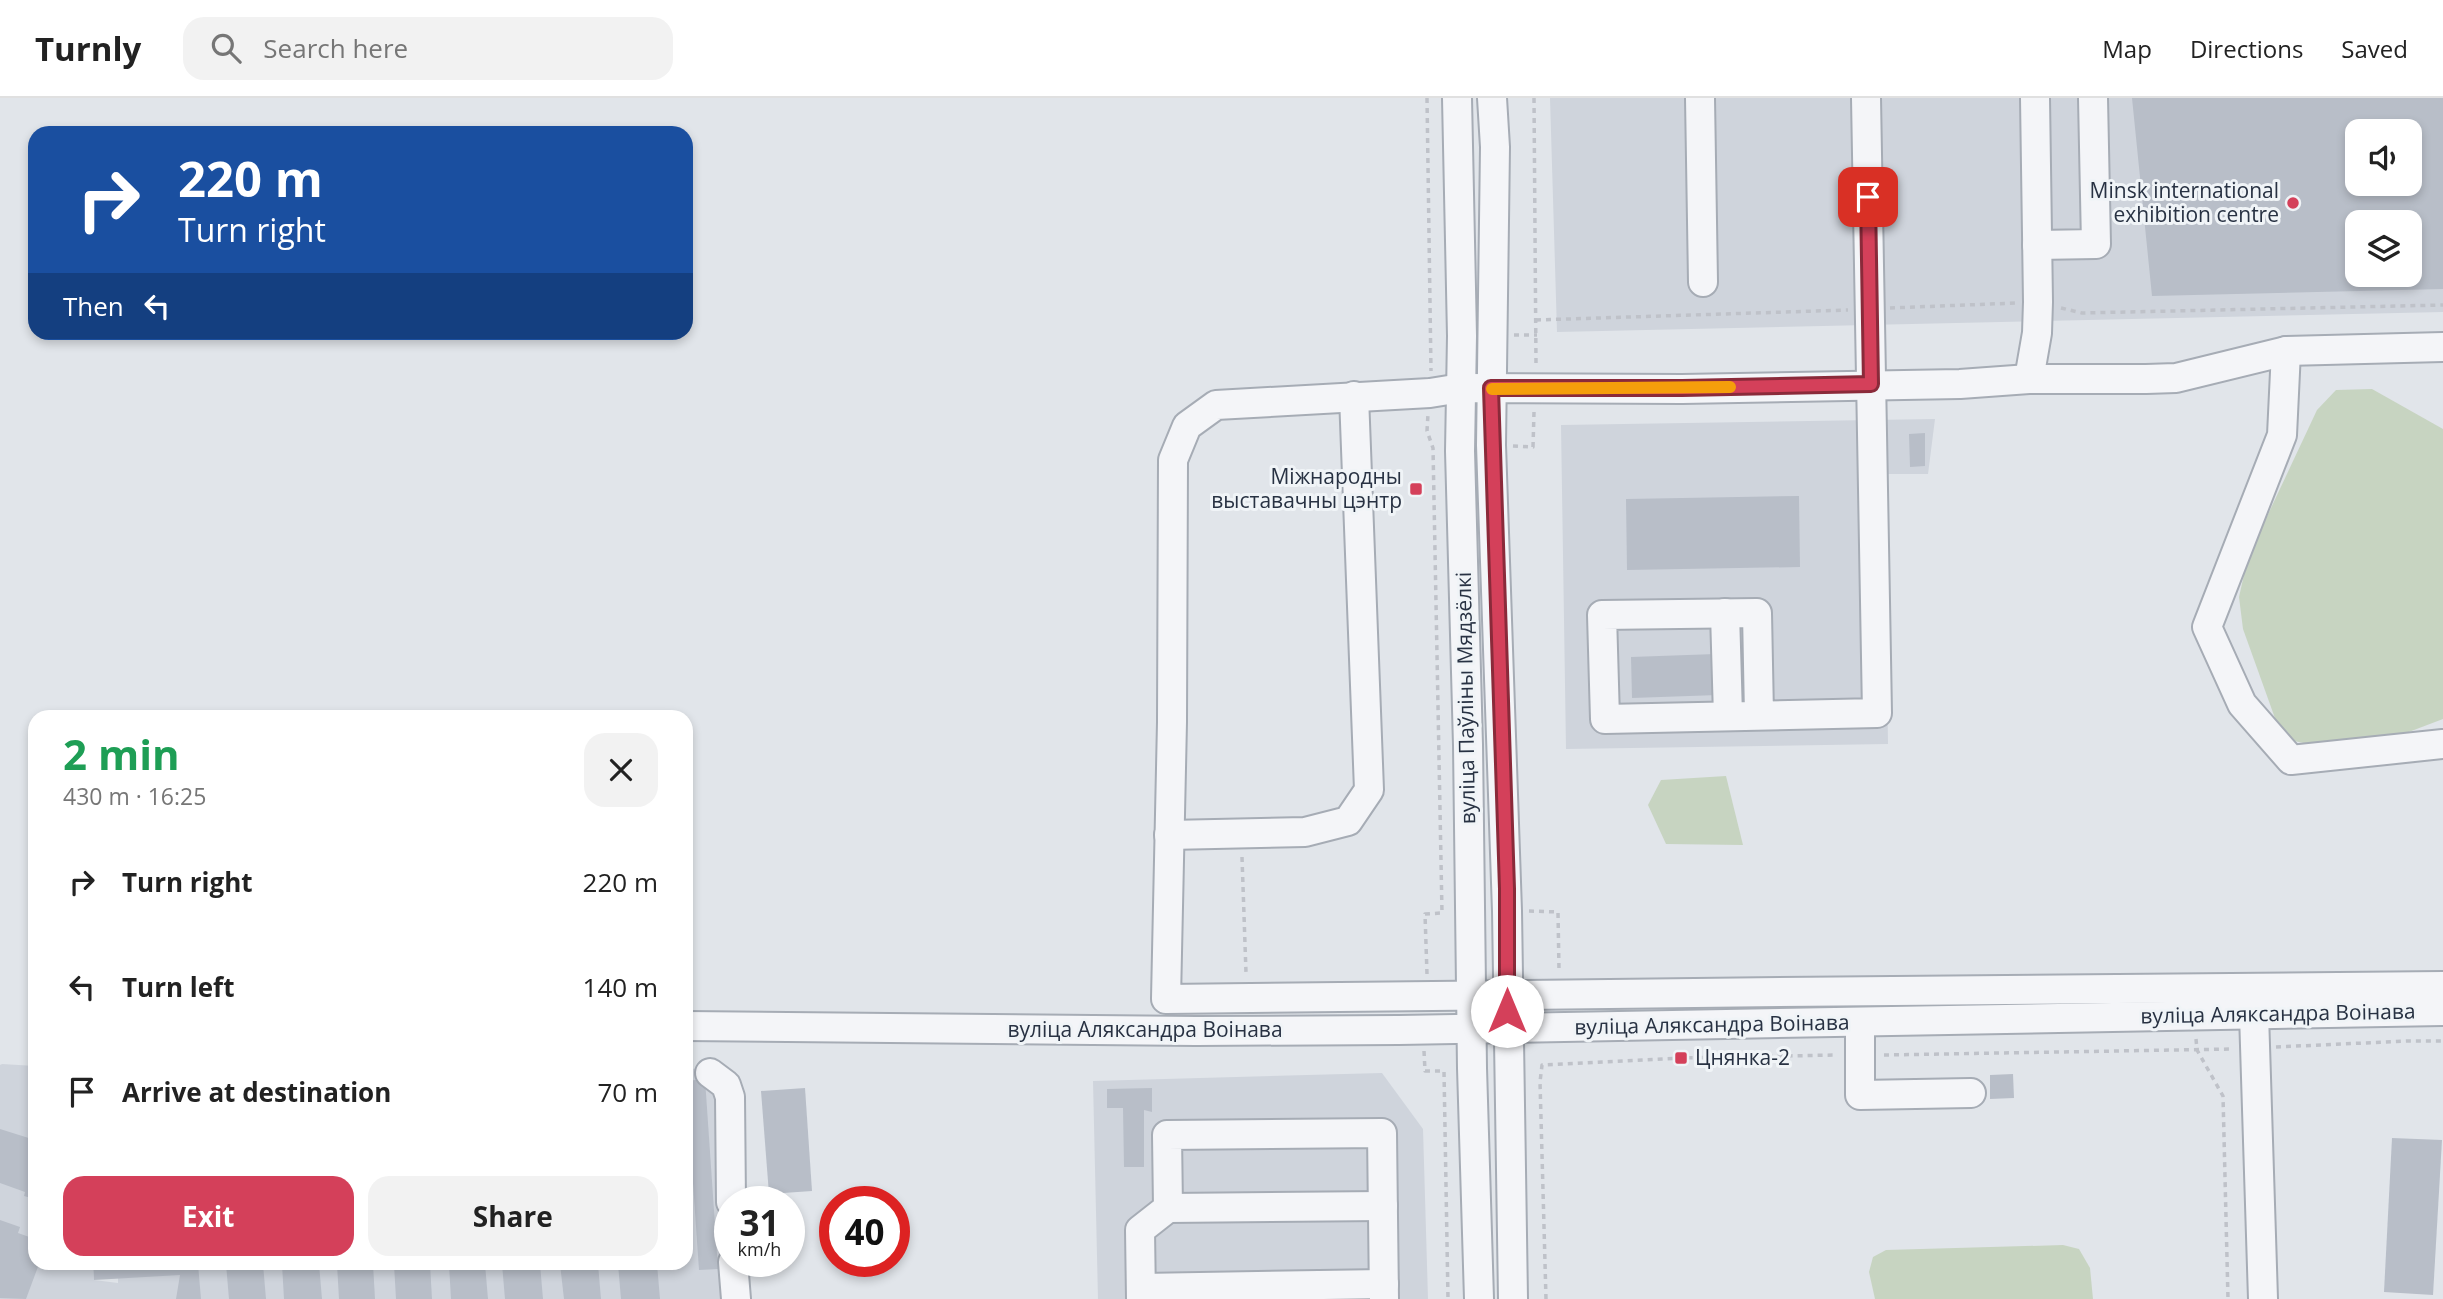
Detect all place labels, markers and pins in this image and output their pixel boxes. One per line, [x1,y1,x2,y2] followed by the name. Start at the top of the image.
[1838,167,1898,227] pin
[2090,176,2279,228] place label: Minsk international exhibition centre
[2285,195,2301,211] marker: Minsk international exhibition centre
[1211,462,1402,514] place label: Міжнародны выставачны цэнтр
[1408,481,1424,497] marker: Міжнародны выставачны цэнтр
[1695,1043,1790,1071] place label: Цнянка-2
[1673,1050,1689,1066] marker: Цнянка-2

